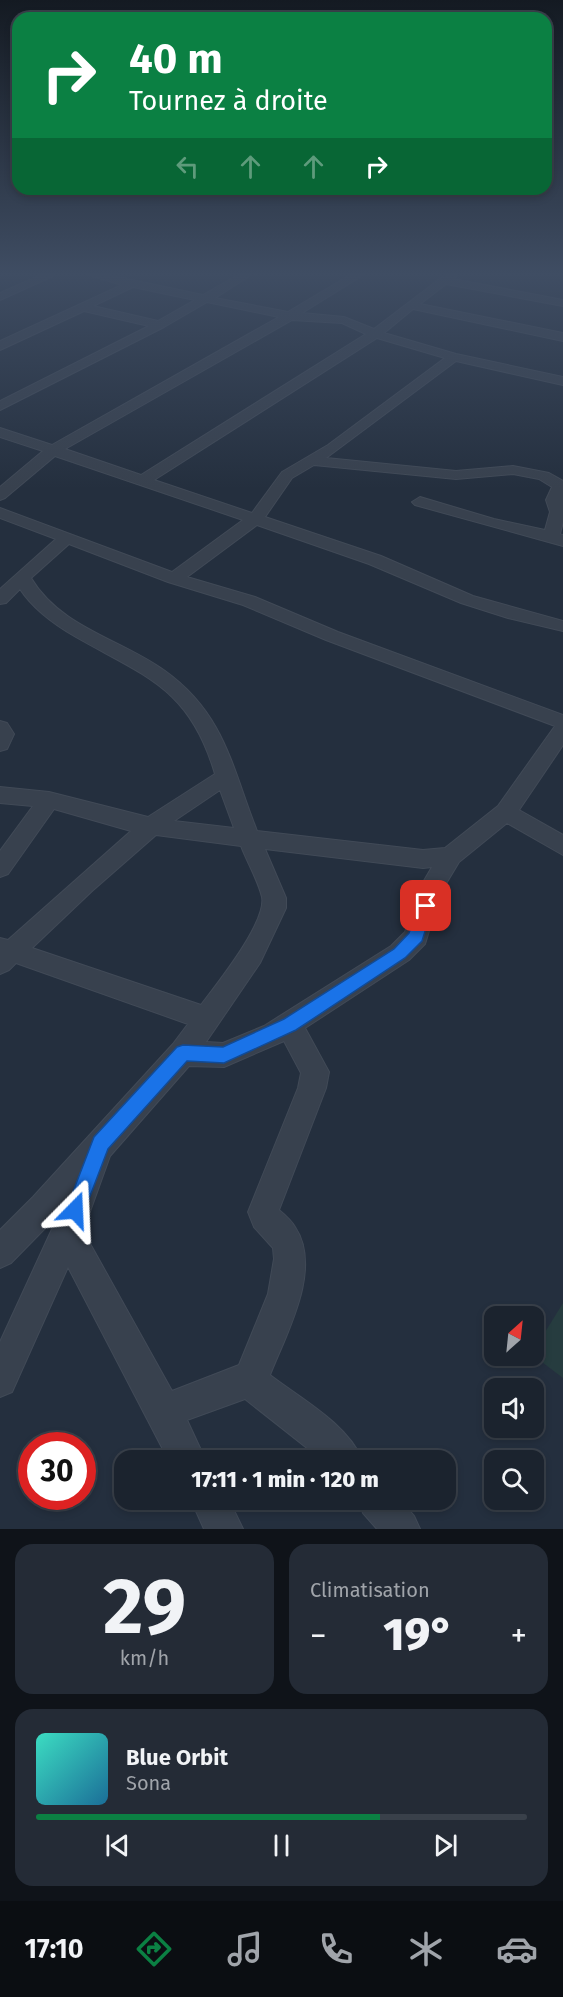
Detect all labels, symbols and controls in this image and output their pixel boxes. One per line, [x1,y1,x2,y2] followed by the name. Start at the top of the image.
[129,34,223,84] text: 40 m
[30,36,108,114] icon: right
[129,85,328,117] text: Tournez à droite
[171,150,204,183] icon: left
[234,150,267,183] icon: ahead
[297,150,330,183] icon: ahead
[360,150,393,183] icon: right
[400,880,451,931] pin
[409,889,442,922] icon: arrive
[43,1178,107,1242] position arrow
[484,1306,544,1366] north arrow
[484,1306,544,1510] map controls
[484,1378,544,1438] button: sound
[18,1432,96,1510] speed limit sign: 30
[484,1450,544,1510] button: search
[191,1466,379,1493] text: 17:11 · 1 min · 120 m
[103,1560,186,1654] text: 29
[310,1578,430,1602] text: Climatisation
[383,1608,454,1662] text: 19°
[310,1616,327,1656] text: −
[511,1616,527,1656] text: +
[120,1646,169,1670] text: km/h
[126,1744,228,1771] text: Blue Orbit
[126,1771,171,1795] text: Sona
[101,1829,134,1862] icon: previous
[265,1829,298,1862] icon: pause
[429,1829,462,1862] icon: next
[133,1928,175,1970] icon: directions
[224,1928,266,1970] icon: music
[315,1928,357,1970] icon: phone
[405,1928,447,1970] icon: climate
[496,1928,538,1970] icon: car
[24,1933,84,1965] text: 17:10

